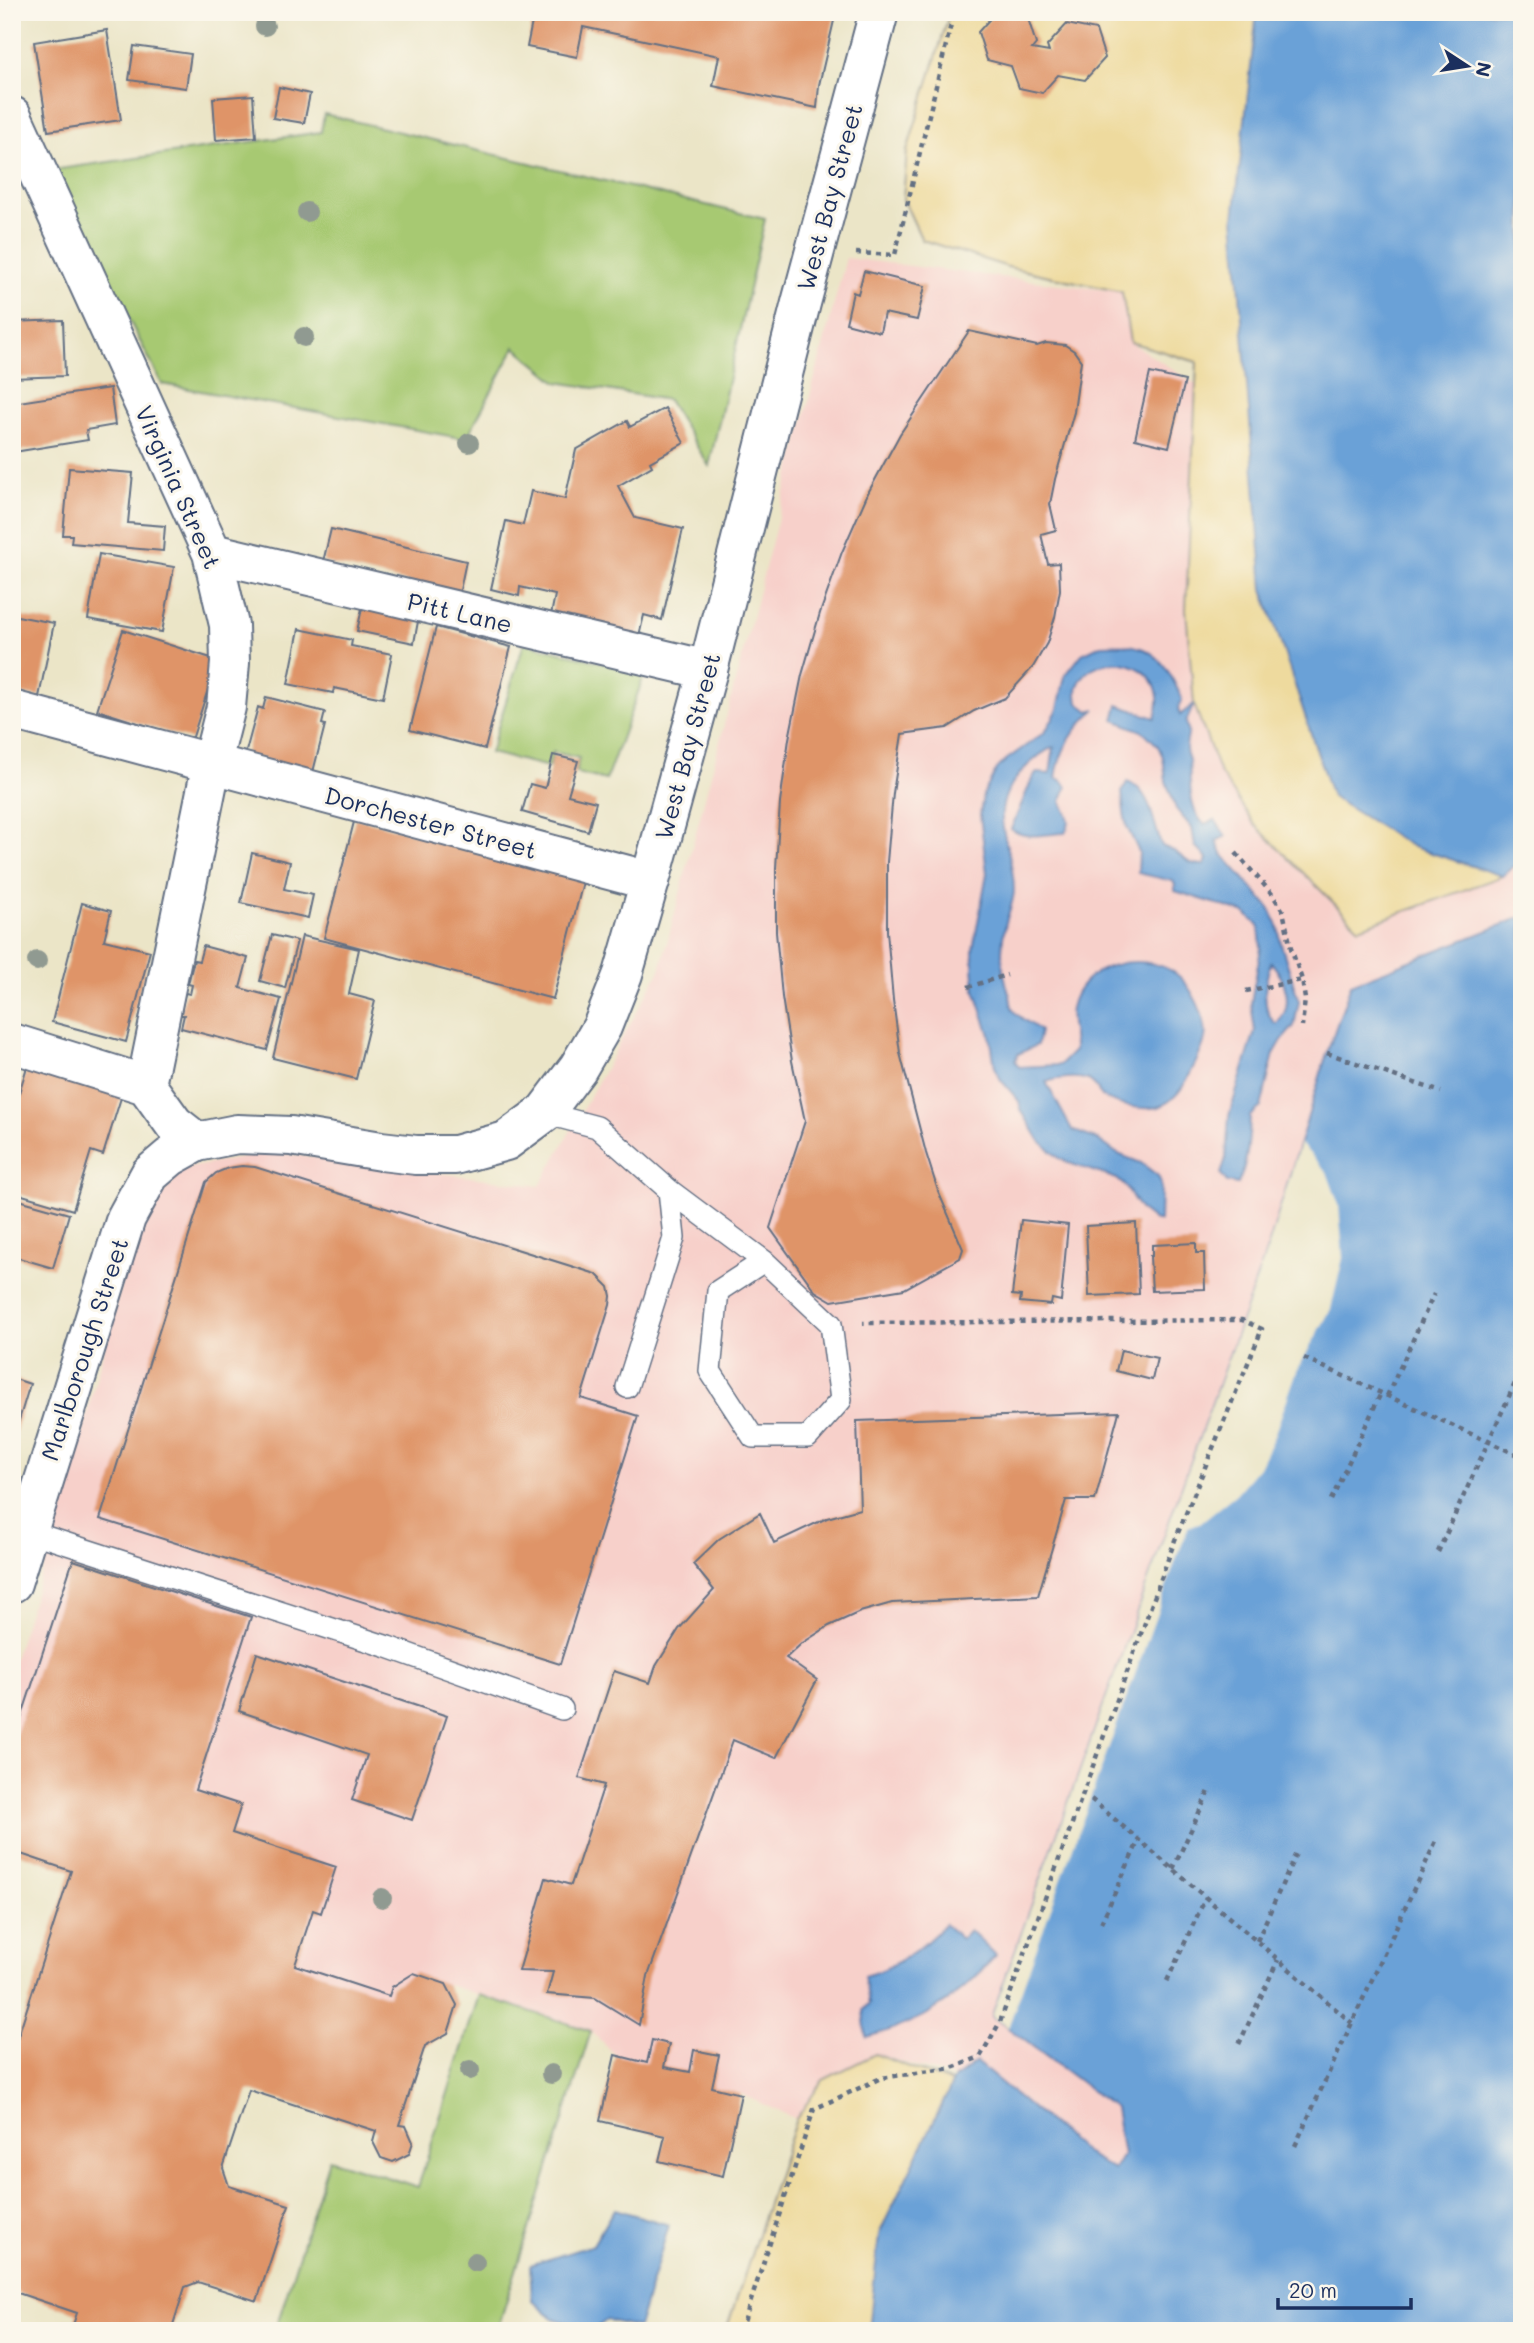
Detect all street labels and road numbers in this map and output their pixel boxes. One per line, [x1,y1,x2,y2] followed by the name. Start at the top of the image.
[789,100,869,294] street label: West Bay Street
[129,400,229,574] street label: Virginia Street
[405,585,515,639] street label: Pitt Lane
[647,649,727,843] street label: West Bay Street
[321,779,541,865] street label: Dorchester Street
[33,1234,135,1464] street label: Marlborough Street

